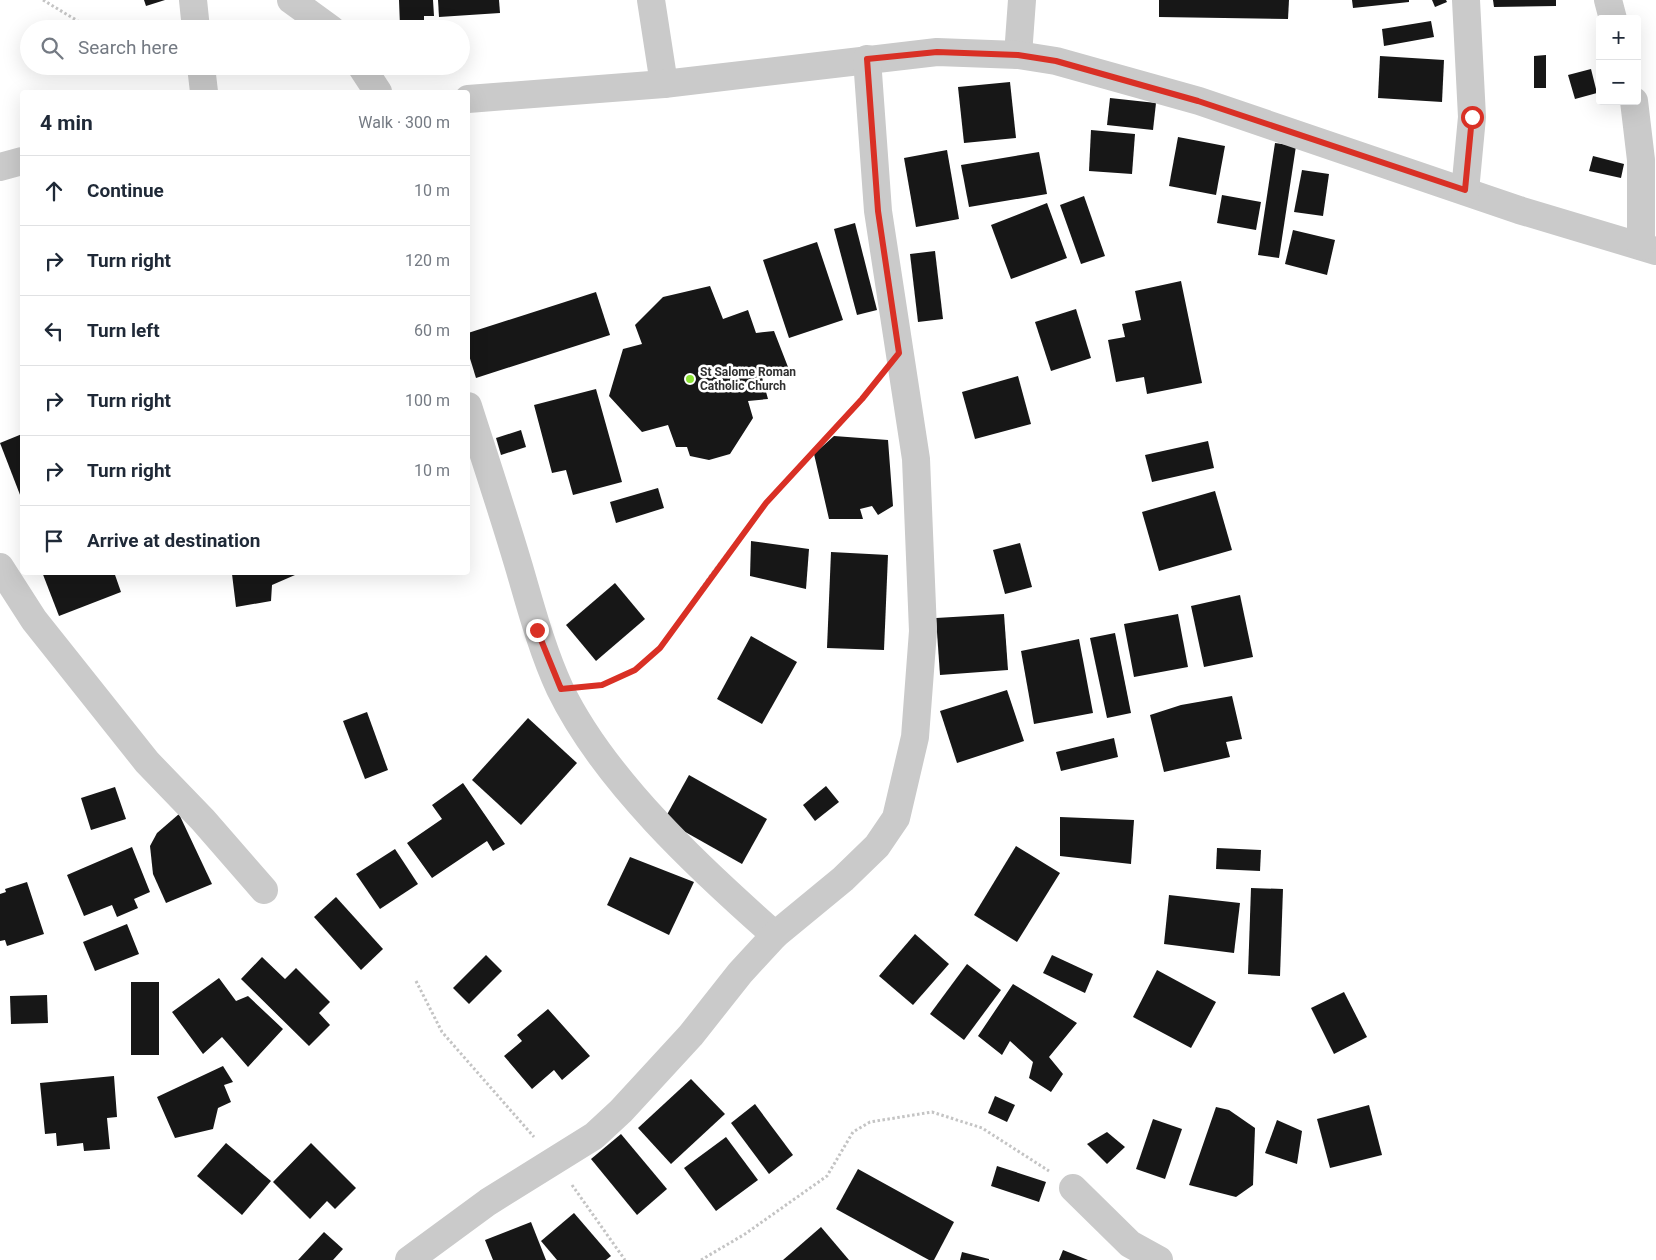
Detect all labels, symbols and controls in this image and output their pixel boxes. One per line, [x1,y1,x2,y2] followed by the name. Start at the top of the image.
[1596,15,1641,105] map controls
[1596,15,1641,60] button: +
[20,20,470,75] search box
[38,34,66,62] icon: search
[78,36,178,59] text: Search here
[1596,60,1641,105] button: −
[1461,106,1484,129] route start
[40,111,93,135] text: 4 min
[358,113,450,132] text: Walk · 300 m
[40,177,68,205] icon: ahead
[87,179,164,202] text: Continue
[414,181,450,200] text: 10 m
[40,247,68,275] icon: right
[87,249,171,272] text: Turn right
[405,251,450,270] text: 120 m
[40,317,68,345] icon: left
[87,319,160,342] text: Turn left
[414,321,450,340] text: 60 m
[700,365,796,393] place label: St Salome Roman Catholic Church
[684,373,696,385] marker: St Salome Roman Catholic Church
[40,387,68,415] icon: right
[87,389,171,412] text: Turn right
[405,391,450,410] text: 100 m
[40,457,68,485] icon: right
[87,459,171,482] text: Turn right
[414,461,450,480] text: 10 m
[40,527,68,555] icon: arrive
[87,529,260,552] text: Arrive at destination
[526,619,549,642] route end

